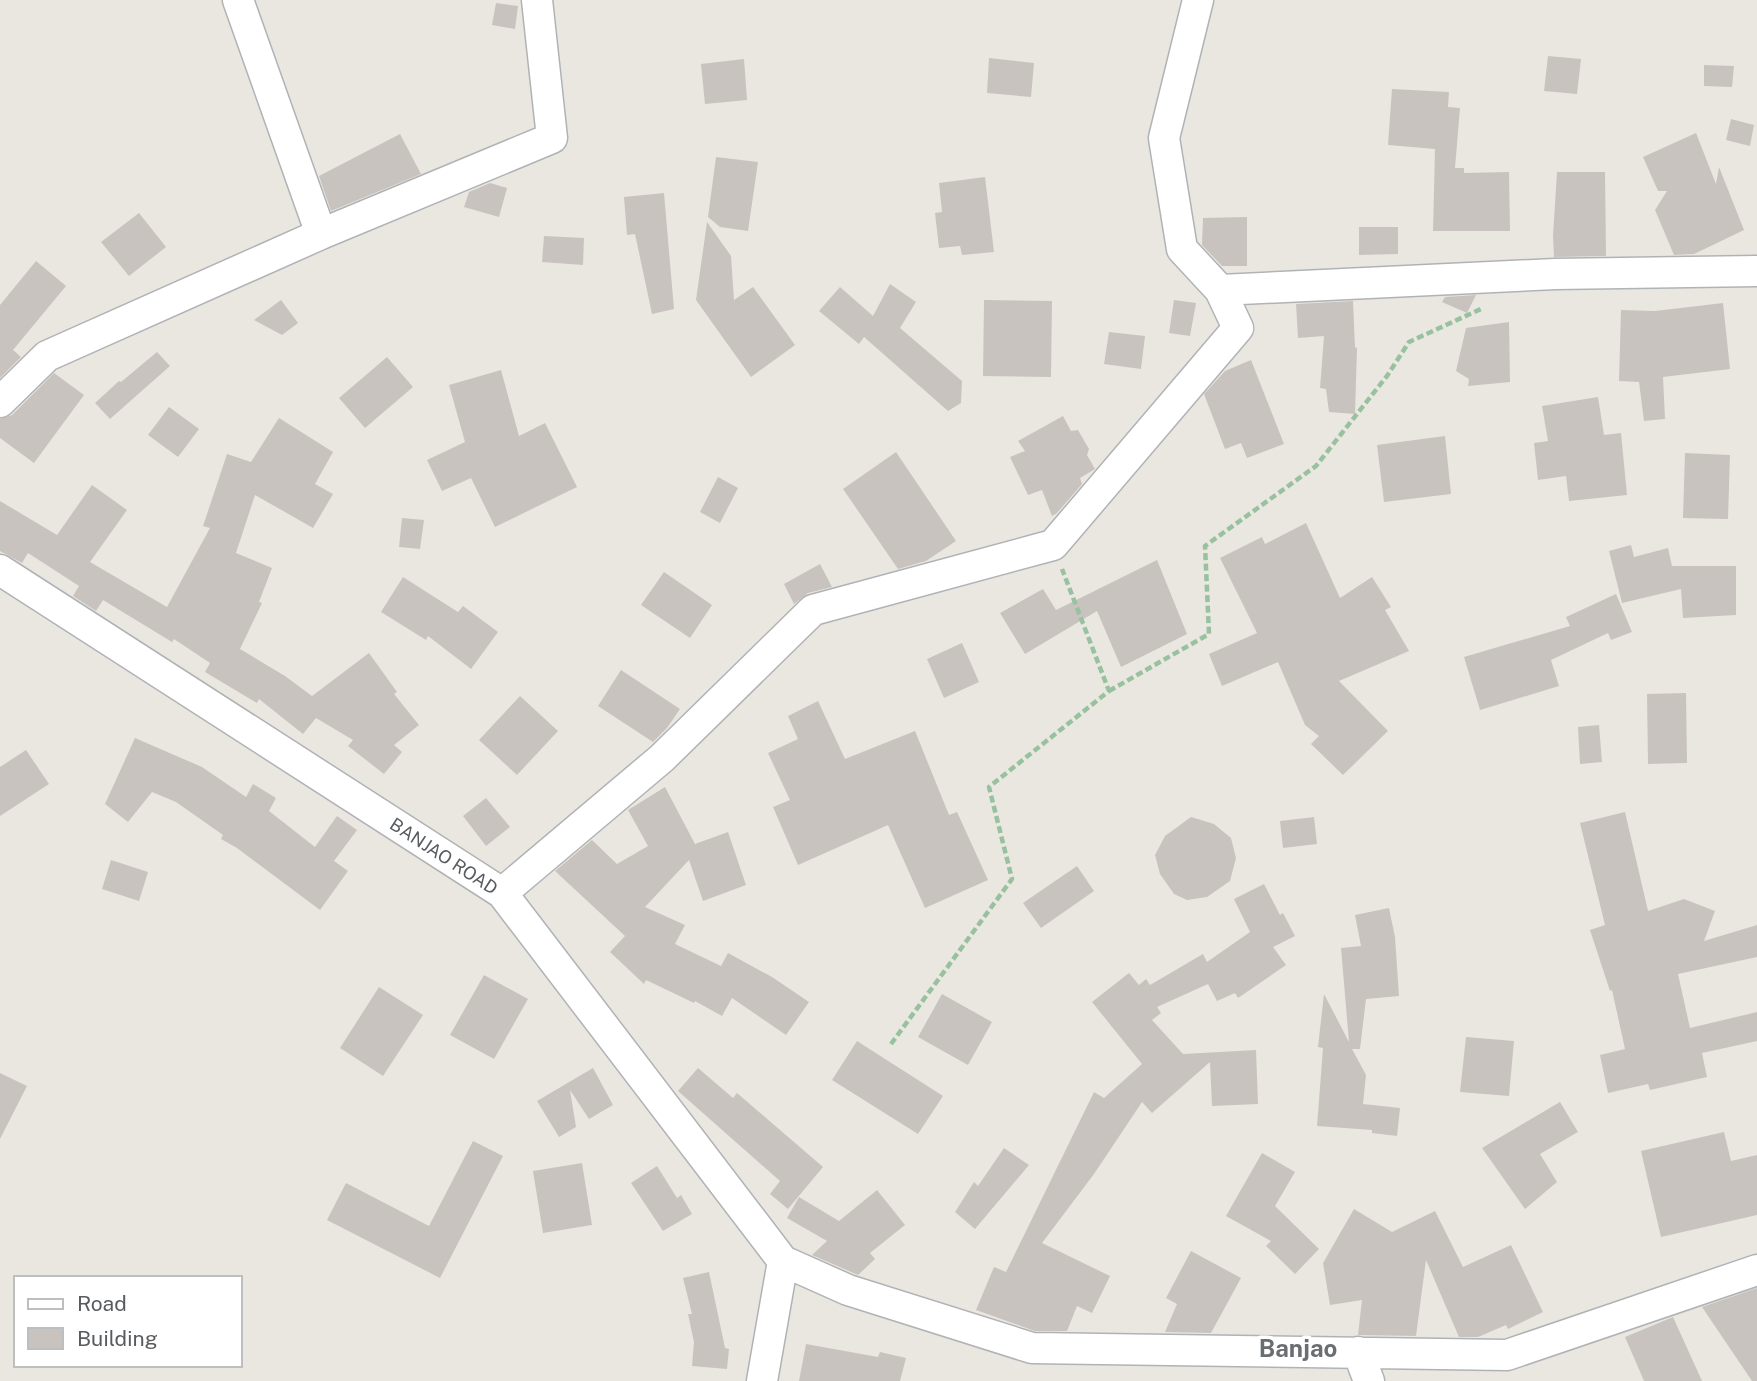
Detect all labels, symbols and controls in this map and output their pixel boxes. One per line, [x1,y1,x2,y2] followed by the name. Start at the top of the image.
[386,813,502,899] street label: BANJAO ROAD
[14,1276,242,1367] legend
[77,1291,127,1316] text: Road
[77,1326,158,1351] text: Building
[1259,1334,1337,1362] district label: Banjao

